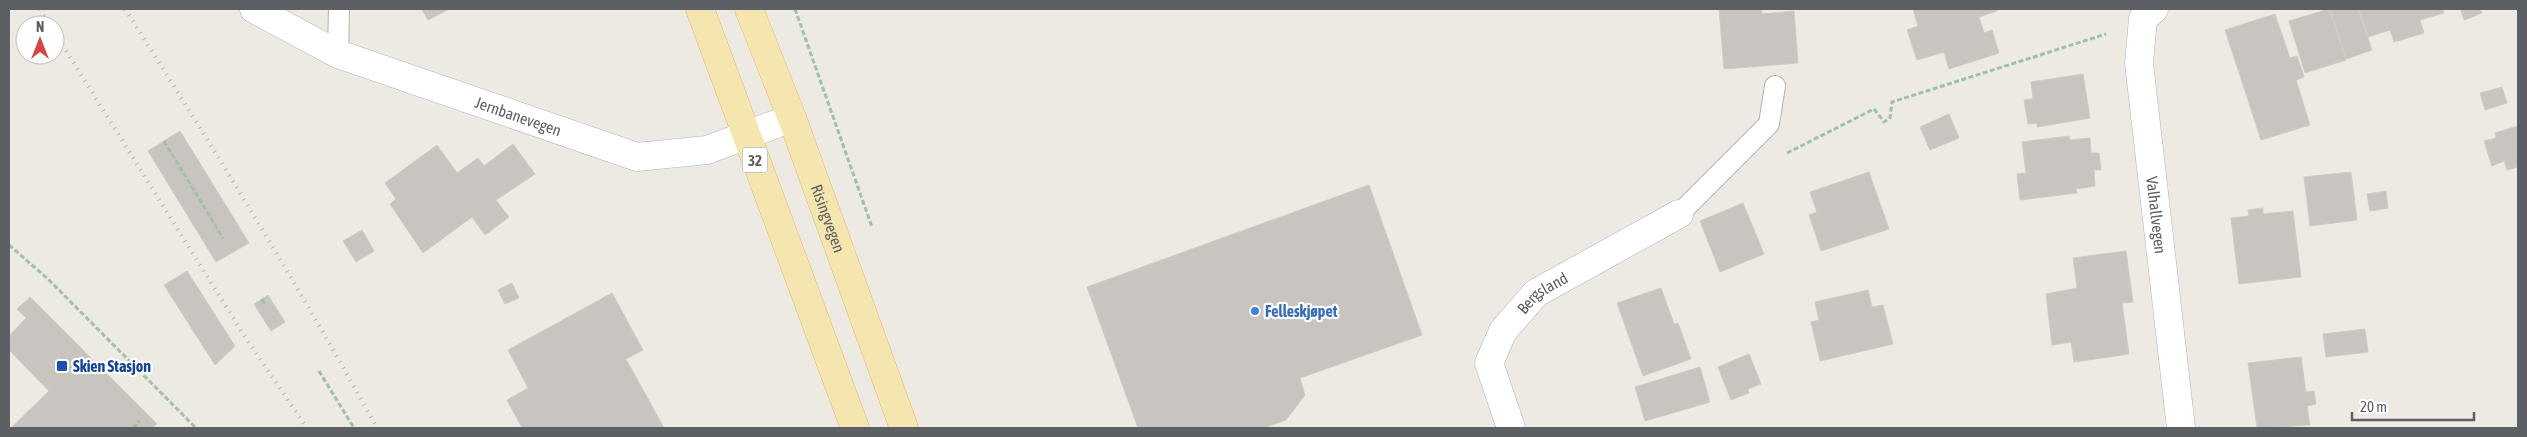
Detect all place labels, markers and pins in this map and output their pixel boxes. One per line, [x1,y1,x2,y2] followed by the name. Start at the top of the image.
[1265,302,1338,320] place label: Felleskjøpet
[1249,305,1261,317] marker: Felleskjøpet
[73,357,151,375] place label: Skien Stasjon
[55,359,69,373] marker: Skien Stasjon

